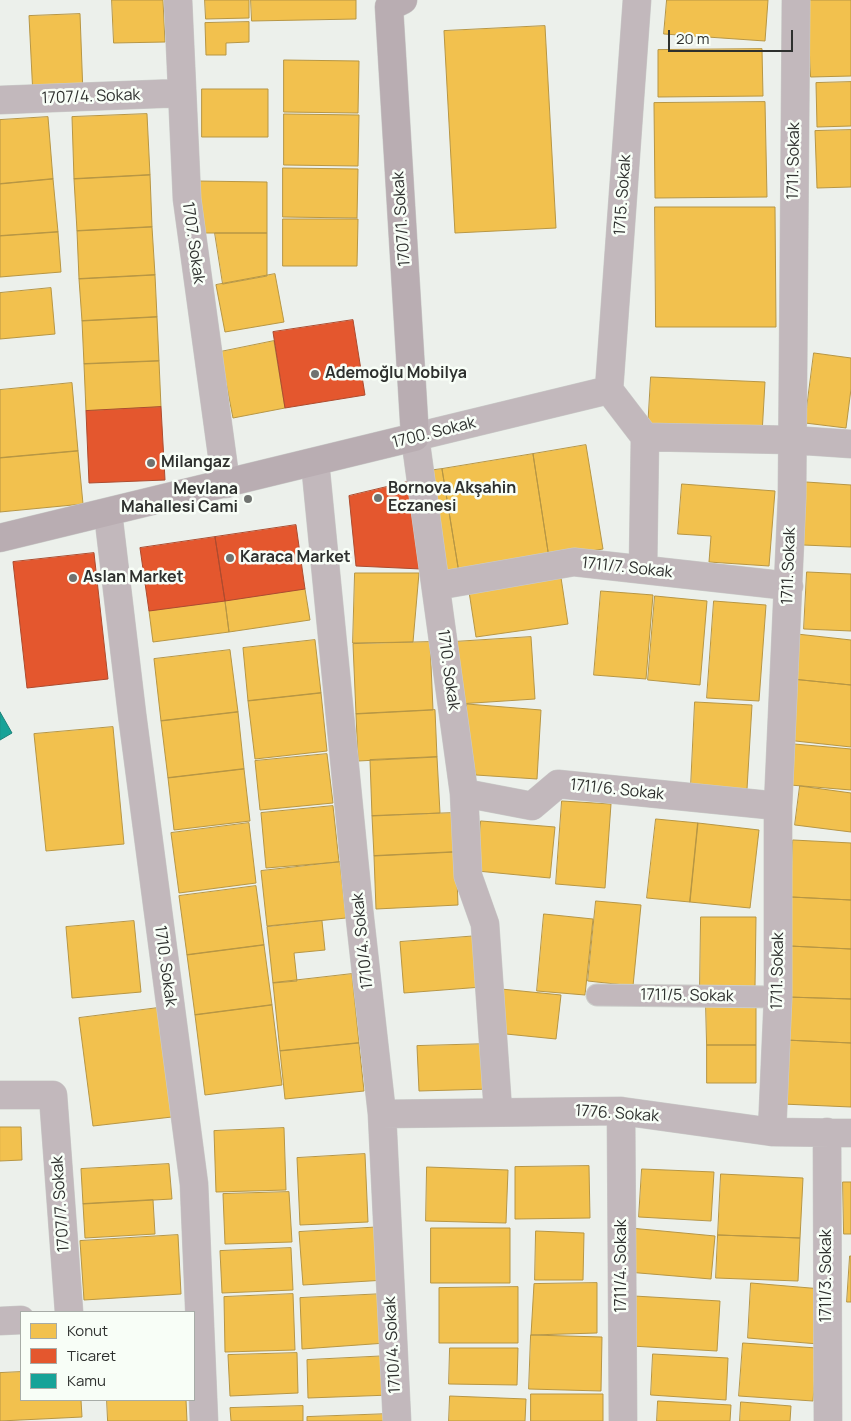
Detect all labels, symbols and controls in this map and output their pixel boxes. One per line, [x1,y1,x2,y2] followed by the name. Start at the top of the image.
[671,20,796,52] scale bar
[676,28,709,49] text: 20 m
[41,86,141,108] street label: 1707/4. Sokak
[784,122,804,200] street label: 1711. Sokak
[611,154,635,236] street label: 1715. Sokak
[389,171,415,267] street label: 1707/1. Sokak
[178,201,208,285] street label: 1707. Sokak
[325,364,467,384] place label: Ademoğlu Mobilya
[309,368,321,380] marker: Ademoğlu Mobilya
[390,413,478,453] street label: 1700. Sokak
[161,453,230,473] place label: Milangaz
[145,457,157,469] marker: Milangaz
[388,479,516,517] place label: Bornova Akşahin Eczanesi
[121,480,238,518] place label: Mevlana Mahallesi Cami
[372,492,384,504] marker: Bornova Akşahin Eczanesi
[242,493,254,505] marker: Mevlana Mahallesi Cami
[778,527,800,605] street label: 1711. Sokak
[240,548,351,568] place label: Karaca Market
[224,552,236,564] marker: Karaca Market
[581,554,673,582] street label: 1711/7. Sokak
[83,568,184,588] place label: Aslan Market
[67,572,79,584] marker: Aslan Market
[433,628,463,712] street label: 1710. Sokak
[569,776,665,804] street label: 1711/6. Sokak
[348,892,378,990] street label: 1710/4. Sokak
[150,924,180,1008] street label: 1710. Sokak
[768,932,788,1010] street label: 1711. Sokak
[640,986,734,1006] street label: 1711/5. Sokak
[574,1101,660,1127] street label: 1776. Sokak
[48,1155,74,1253] street label: 1707/7. Sokak
[612,1219,632,1313] street label: 1711/4. Sokak
[817,1229,837,1323] street label: 1711/3. Sokak
[381,1296,405,1394] street label: 1710/4. Sokak
[20,1311,195,1401] legend
[67,1320,108,1341] text: Konut
[67,1345,116,1366] text: Ticaret
[67,1370,106,1391] text: Kamu

